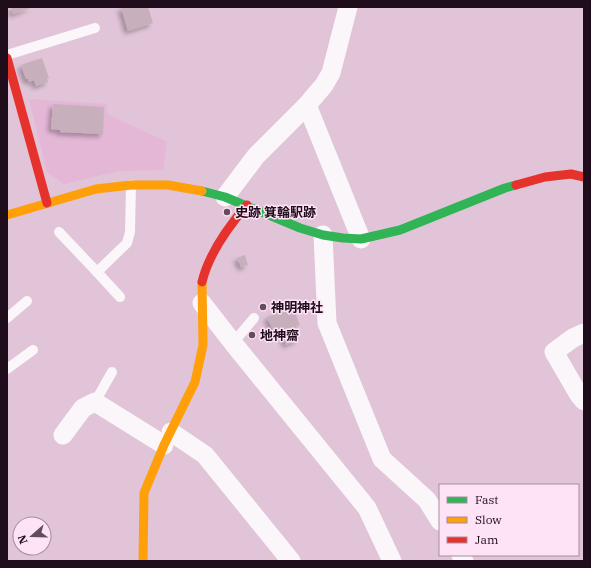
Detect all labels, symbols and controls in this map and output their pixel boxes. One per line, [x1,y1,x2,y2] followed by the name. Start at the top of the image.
[235,204,316,221] place label: 史跡 箕輪駅跡
[222,207,232,217] marker: 史跡 箕輪駅跡
[271,299,323,316] place label: 神明神社
[258,302,268,312] marker: 神明神社
[260,327,299,344] place label: 地神齋
[247,330,257,340] marker: 地神齋
[439,484,579,556] legend
[475,492,499,507] text: Fast
[475,512,502,527] text: Slow
[12,516,52,556] north arrow
[475,532,499,547] text: Jam
[14,533,31,546] text: N

